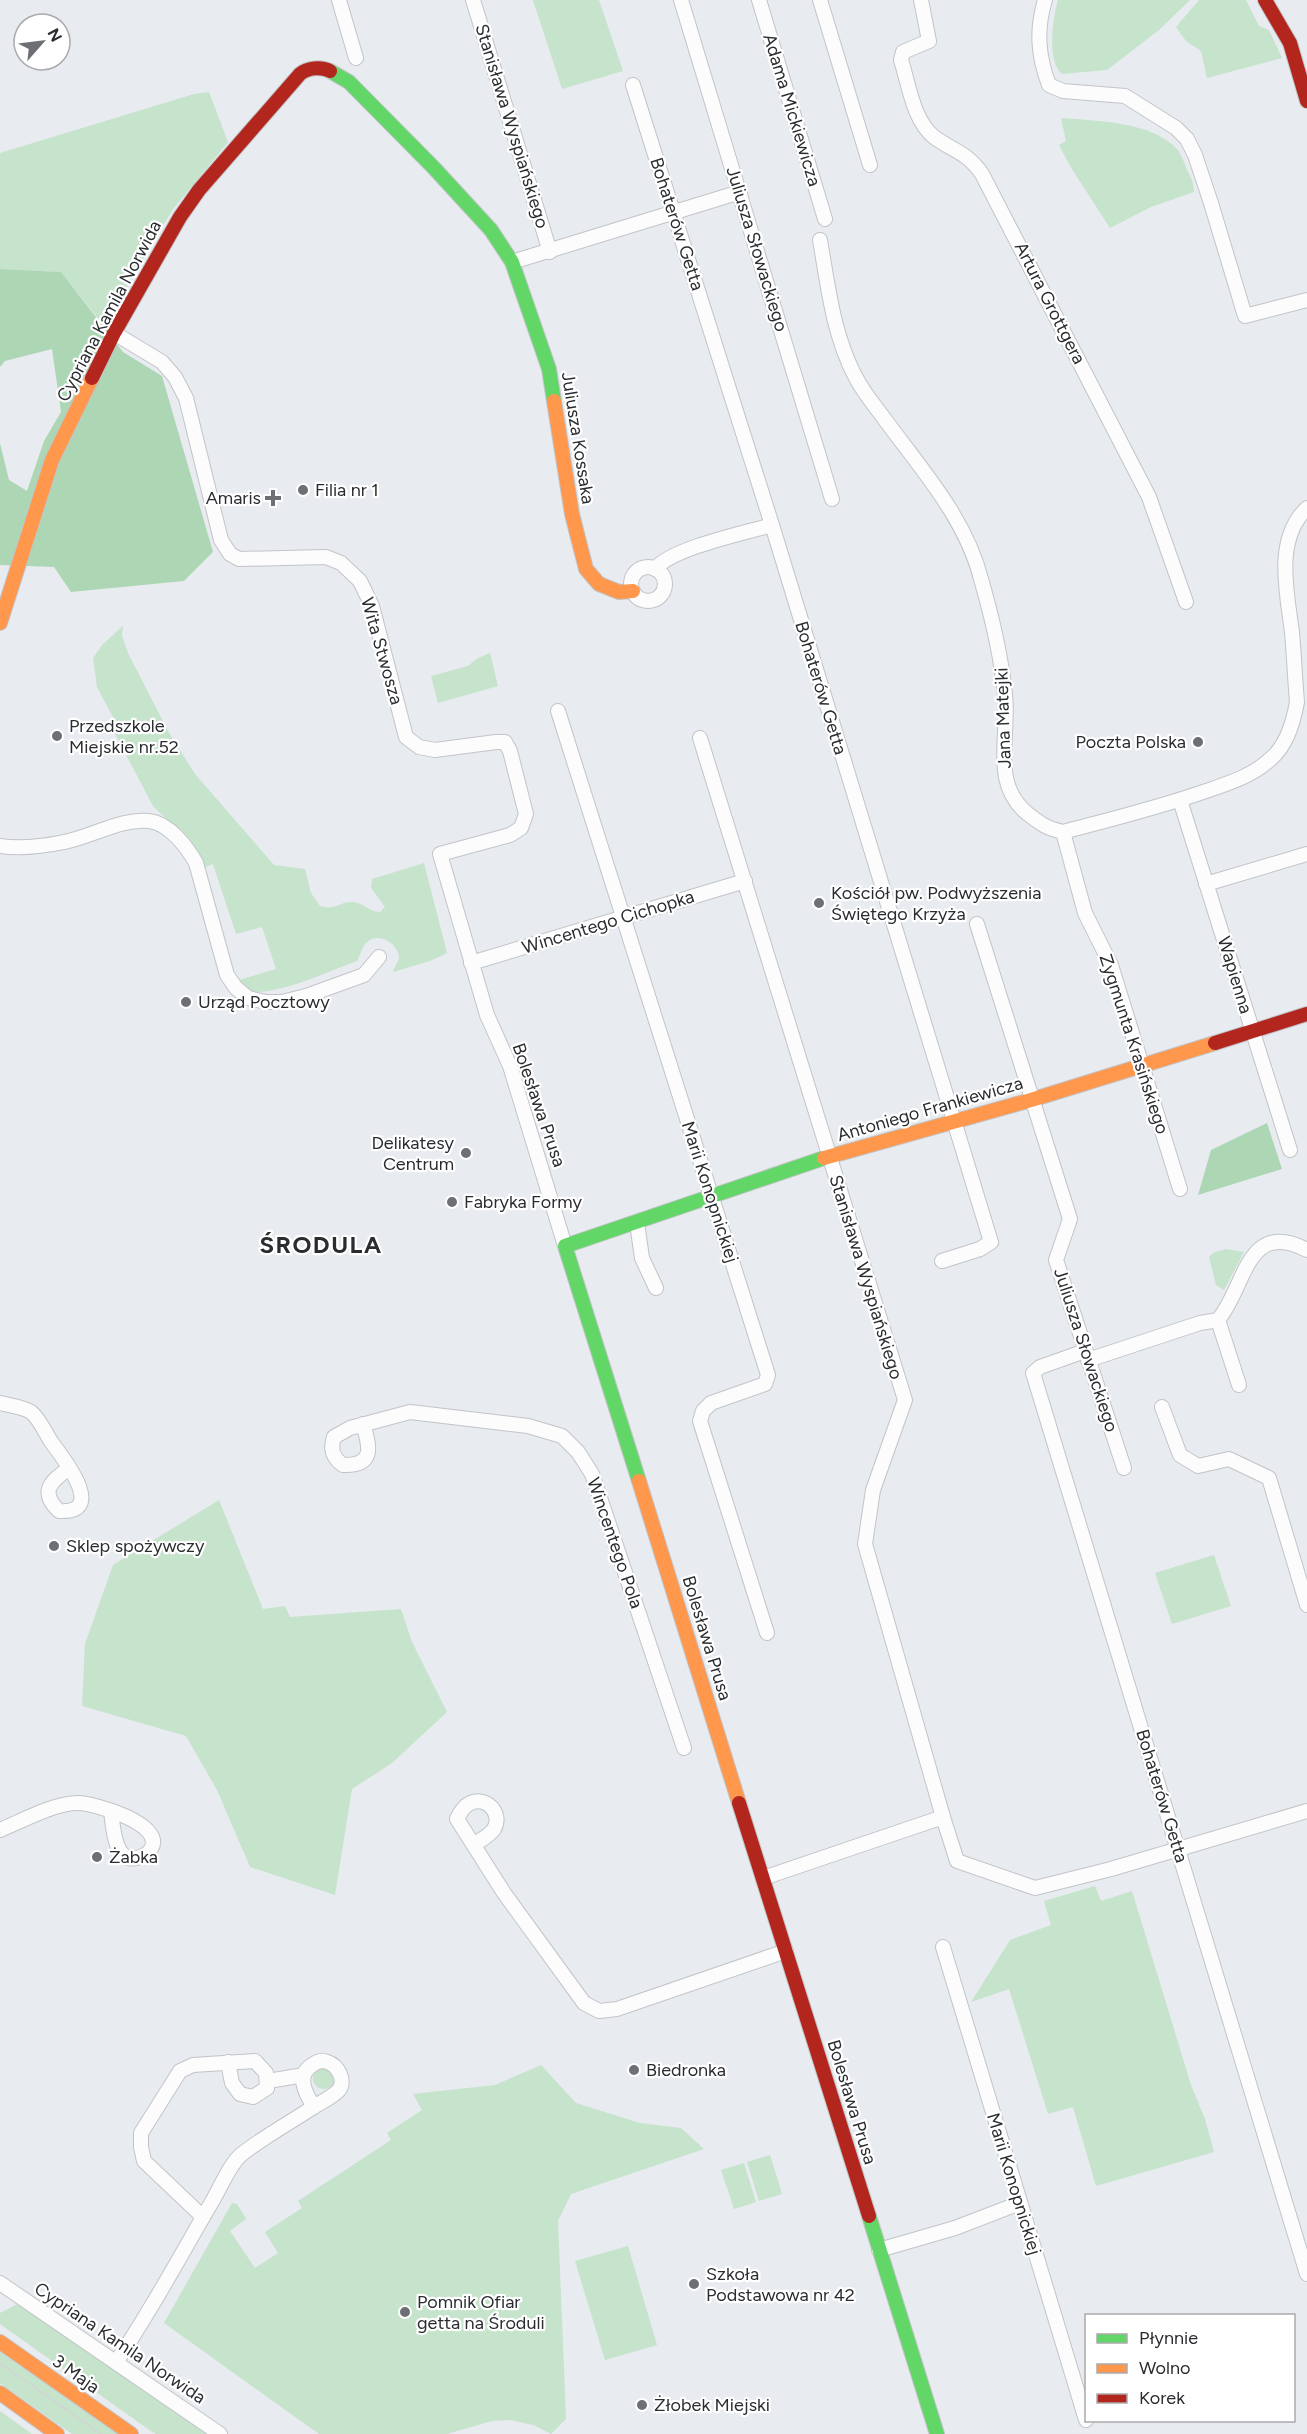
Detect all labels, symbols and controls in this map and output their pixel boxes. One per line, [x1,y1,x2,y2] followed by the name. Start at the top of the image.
[12,12,72,72] north arrow
[470,21,554,231] street label: Stanisława Wyspiańskiego
[44,25,66,45] text: N
[758,31,826,189] street label: Adama Mickiewicza
[645,155,709,293] street label: Bohaterów Getta
[721,164,793,334] street label: Juliusza Słowackiego
[52,217,166,405] street label: Cypriana Kamila Norwida
[1010,238,1090,368] street label: Artura Grottgera
[557,370,599,506] street label: Juliusza Kossaka
[315,479,379,501] place label: Filia nr 1
[296,483,310,497] marker: Filia nr 1
[206,487,261,509] place label: Amaris
[266,491,280,505] marker: Amaris
[356,595,408,707] street label: Wita Stwosza
[790,619,852,757] street label: Bohaterów Getta
[990,667,1016,769] street label: Jana Matejki
[69,715,179,758] place label: Przedszkole Miejskie nr.52
[50,729,64,743] marker: Przedszkole Miejskie nr.52
[1076,731,1186,753] place label: Poczta Polska
[1191,735,1205,749] marker: Poczta Polska
[831,882,1041,925] place label: Kościół pw. Podwyższenia Świętego Krzyża
[519,885,697,959] street label: Wincentego Cichopka
[812,896,826,910] marker: Kościół pw. Podwyższenia Świętego Krzyża
[1213,934,1257,1016] street label: Wapienna
[1094,951,1174,1137] street label: Zygmunta Krasińskiego
[198,991,330,1013] place label: Urząd Pocztowy
[179,995,193,1009] marker: Urząd Pocztowy
[508,1040,570,1170] street label: Bolesława Prusa
[835,1072,1025,1146] street label: Antoniego Frankiewicza
[677,1119,743,1265] street label: Marii Konopnickiej
[371,1132,455,1175] place label: Delikatesy Centrum
[459,1146,473,1160] marker: Delikatesy Centrum
[824,1172,908,1382] street label: Stanisława Wyspiańskiego
[464,1191,582,1213] place label: Fabryka Formy
[445,1195,459,1209] marker: Fabryka Formy
[259,1230,383,1259] district label: ŚRODULA
[1049,1265,1123,1435] street label: Juliusza Słowackiego
[582,1475,648,1611] street label: Wincentego Pola
[66,1535,205,1557] place label: Sklep spożywczy
[47,1539,61,1553] marker: Sklep spożywczy
[678,1573,736,1703] street label: Bolesława Prusa
[1131,1727,1193,1865] street label: Bohaterów Getta
[109,1846,158,1868] place label: Żabka
[90,1850,104,1864] marker: Żabka
[823,2037,881,2167] street label: Bolesława Prusa
[646,2059,726,2081] place label: Biedronka
[627,2063,641,2077] marker: Biedronka
[982,2110,1046,2258] street label: Marii Konopnickiej
[706,2263,855,2306] place label: Szkoła Podstawowa nr 42
[30,2277,210,2409] street label: Cypriana Kamila Norwida
[687,2277,701,2291] marker: Szkoła Podstawowa nr 42
[417,2291,545,2334] place label: Pomnik Ofiar getta na Środuli
[398,2305,412,2319] marker: Pomnik Ofiar getta na Środuli
[1085,2314,1295,2422] legend
[1139,2327,1198,2349] text: Płynnie
[48,2350,104,2398] street label: 3 Maja
[1139,2357,1190,2379] text: Wolno
[1139,2387,1185,2409] text: Korek
[654,2394,770,2416] place label: Żłobek Miejski
[635,2398,649,2412] marker: Żłobek Miejski

